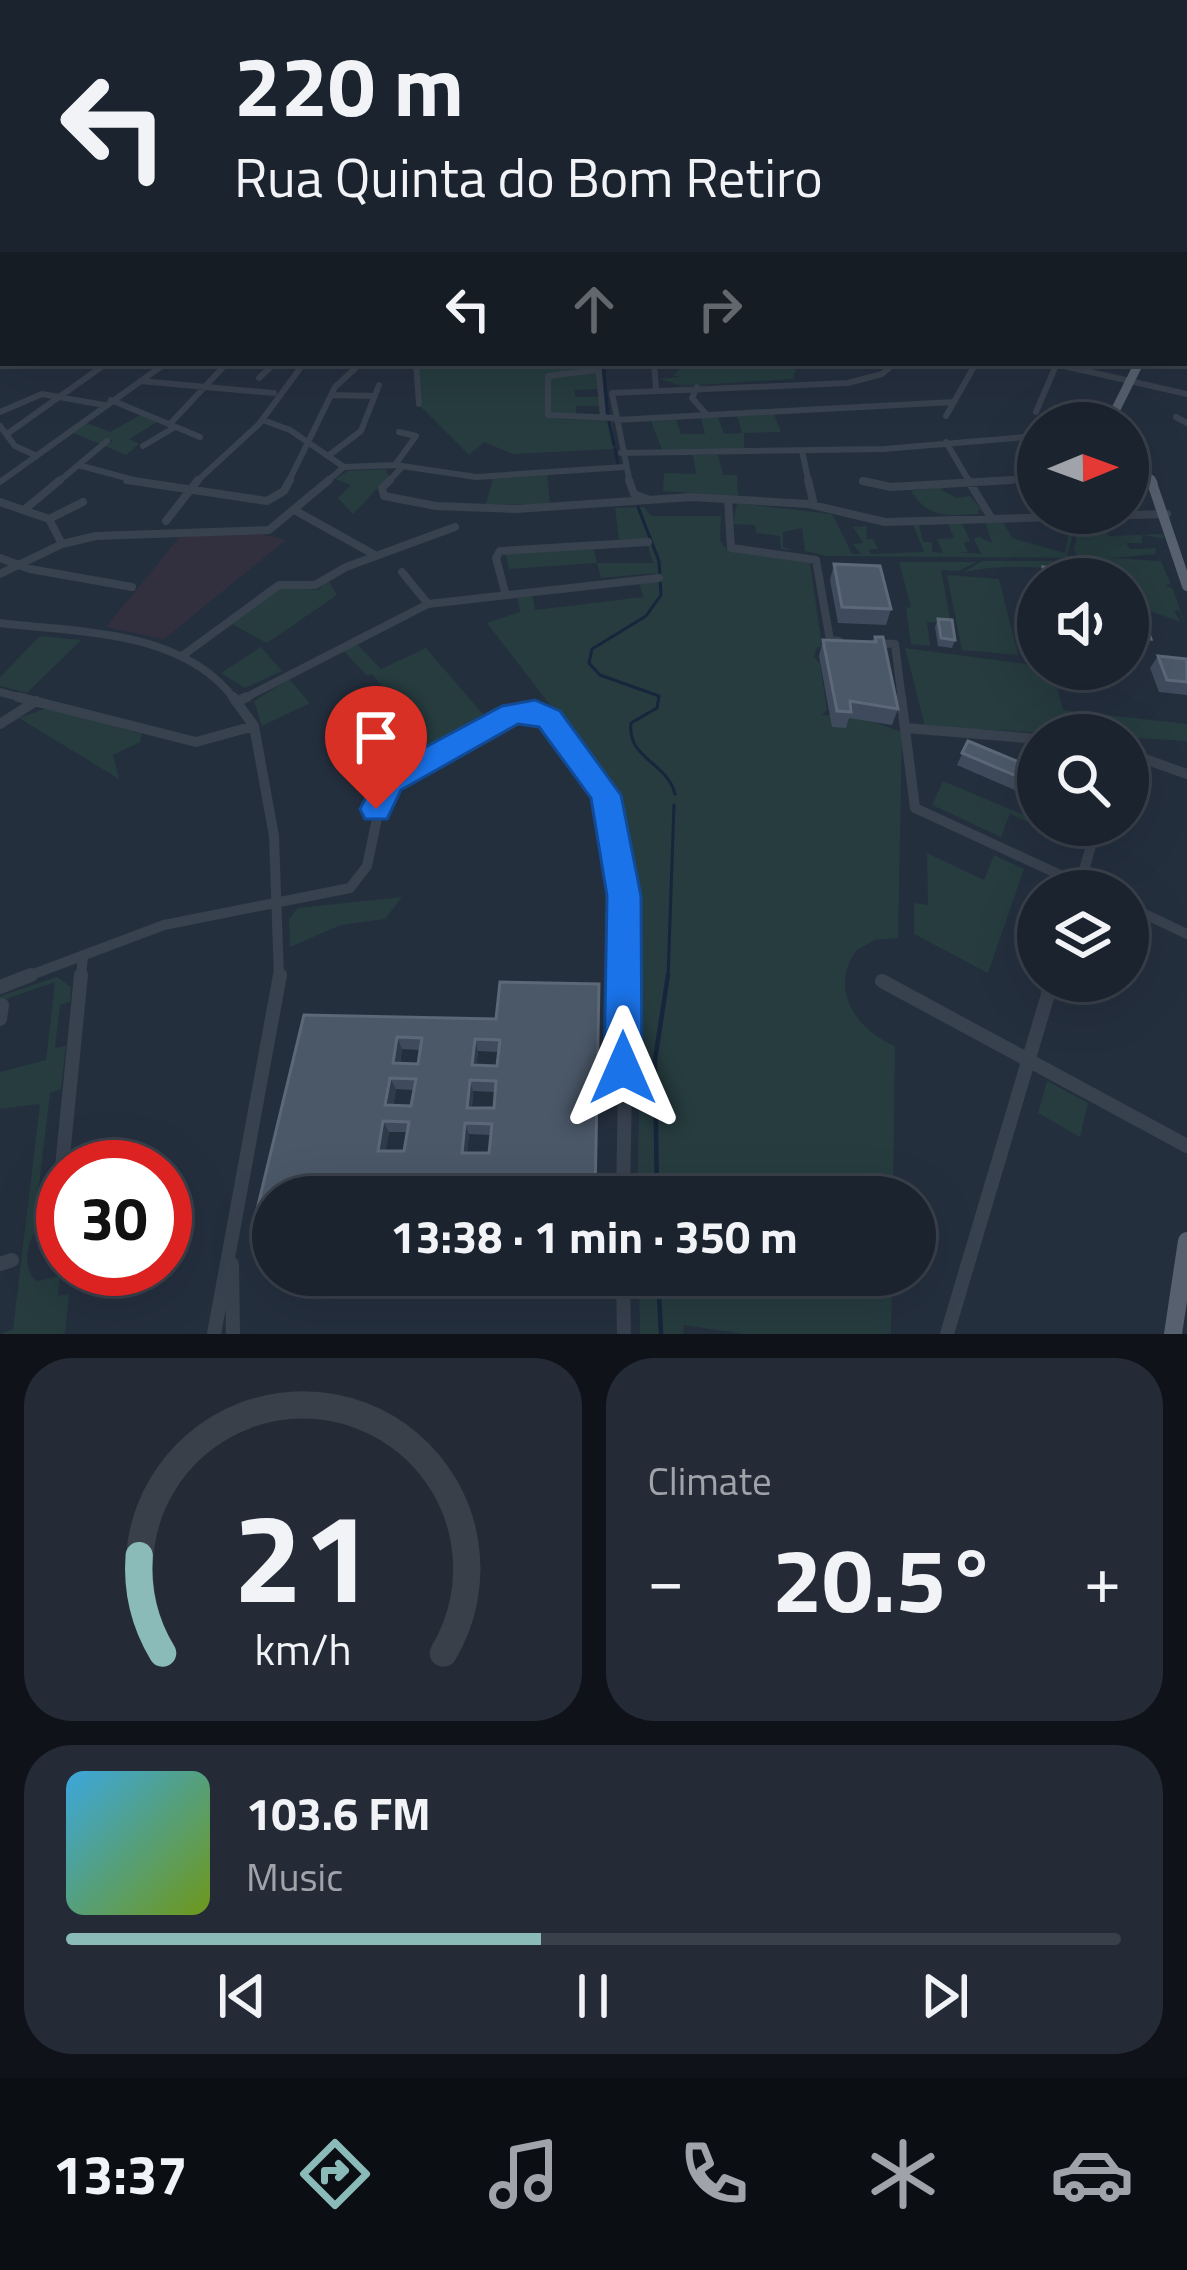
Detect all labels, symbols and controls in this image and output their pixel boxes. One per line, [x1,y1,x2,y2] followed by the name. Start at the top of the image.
[234,21,464,149] text: 220 m
[36,48,192,204] icon: left
[234,136,823,218] text: Rua Quinta do Bom Retiro
[435,276,501,342] icon: left
[561,276,627,342] icon: ahead
[687,276,753,342] icon: right
[1017,402,1149,534] north arrow
[1017,402,1149,1002] map controls
[1017,558,1149,690] button: sound
[325,686,427,809] pin
[343,704,409,770] icon: arrive
[1017,714,1149,846] button: search
[1017,870,1149,1002] button: layers
[560,1005,686,1131] position arrow
[36,1140,192,1296] speed limit sign: 30
[390,1202,798,1270] text: 13:38 · 1 min · 350 m
[648,1451,772,1510] text: Climate
[233,1461,373,1650] text: 21
[772,1510,997,1647] text: 20.5°
[648,1528,684,1629] text: −
[1084,1528,1121,1629] text: +
[254,1615,351,1681] text: km/h
[246,1779,431,1847] text: 103.6 FM
[246,1847,343,1906] text: Music
[209,1963,275,2029] icon: previous
[560,1963,626,2029] icon: pause
[912,1963,978,2029] icon: next
[293,2132,377,2216] icon: directions
[482,2132,566,2216] icon: music
[672,2132,756,2216] icon: phone
[861,2132,945,2216] icon: climate
[1050,2132,1134,2216] icon: car
[53,2133,187,2215] text: 13:37

